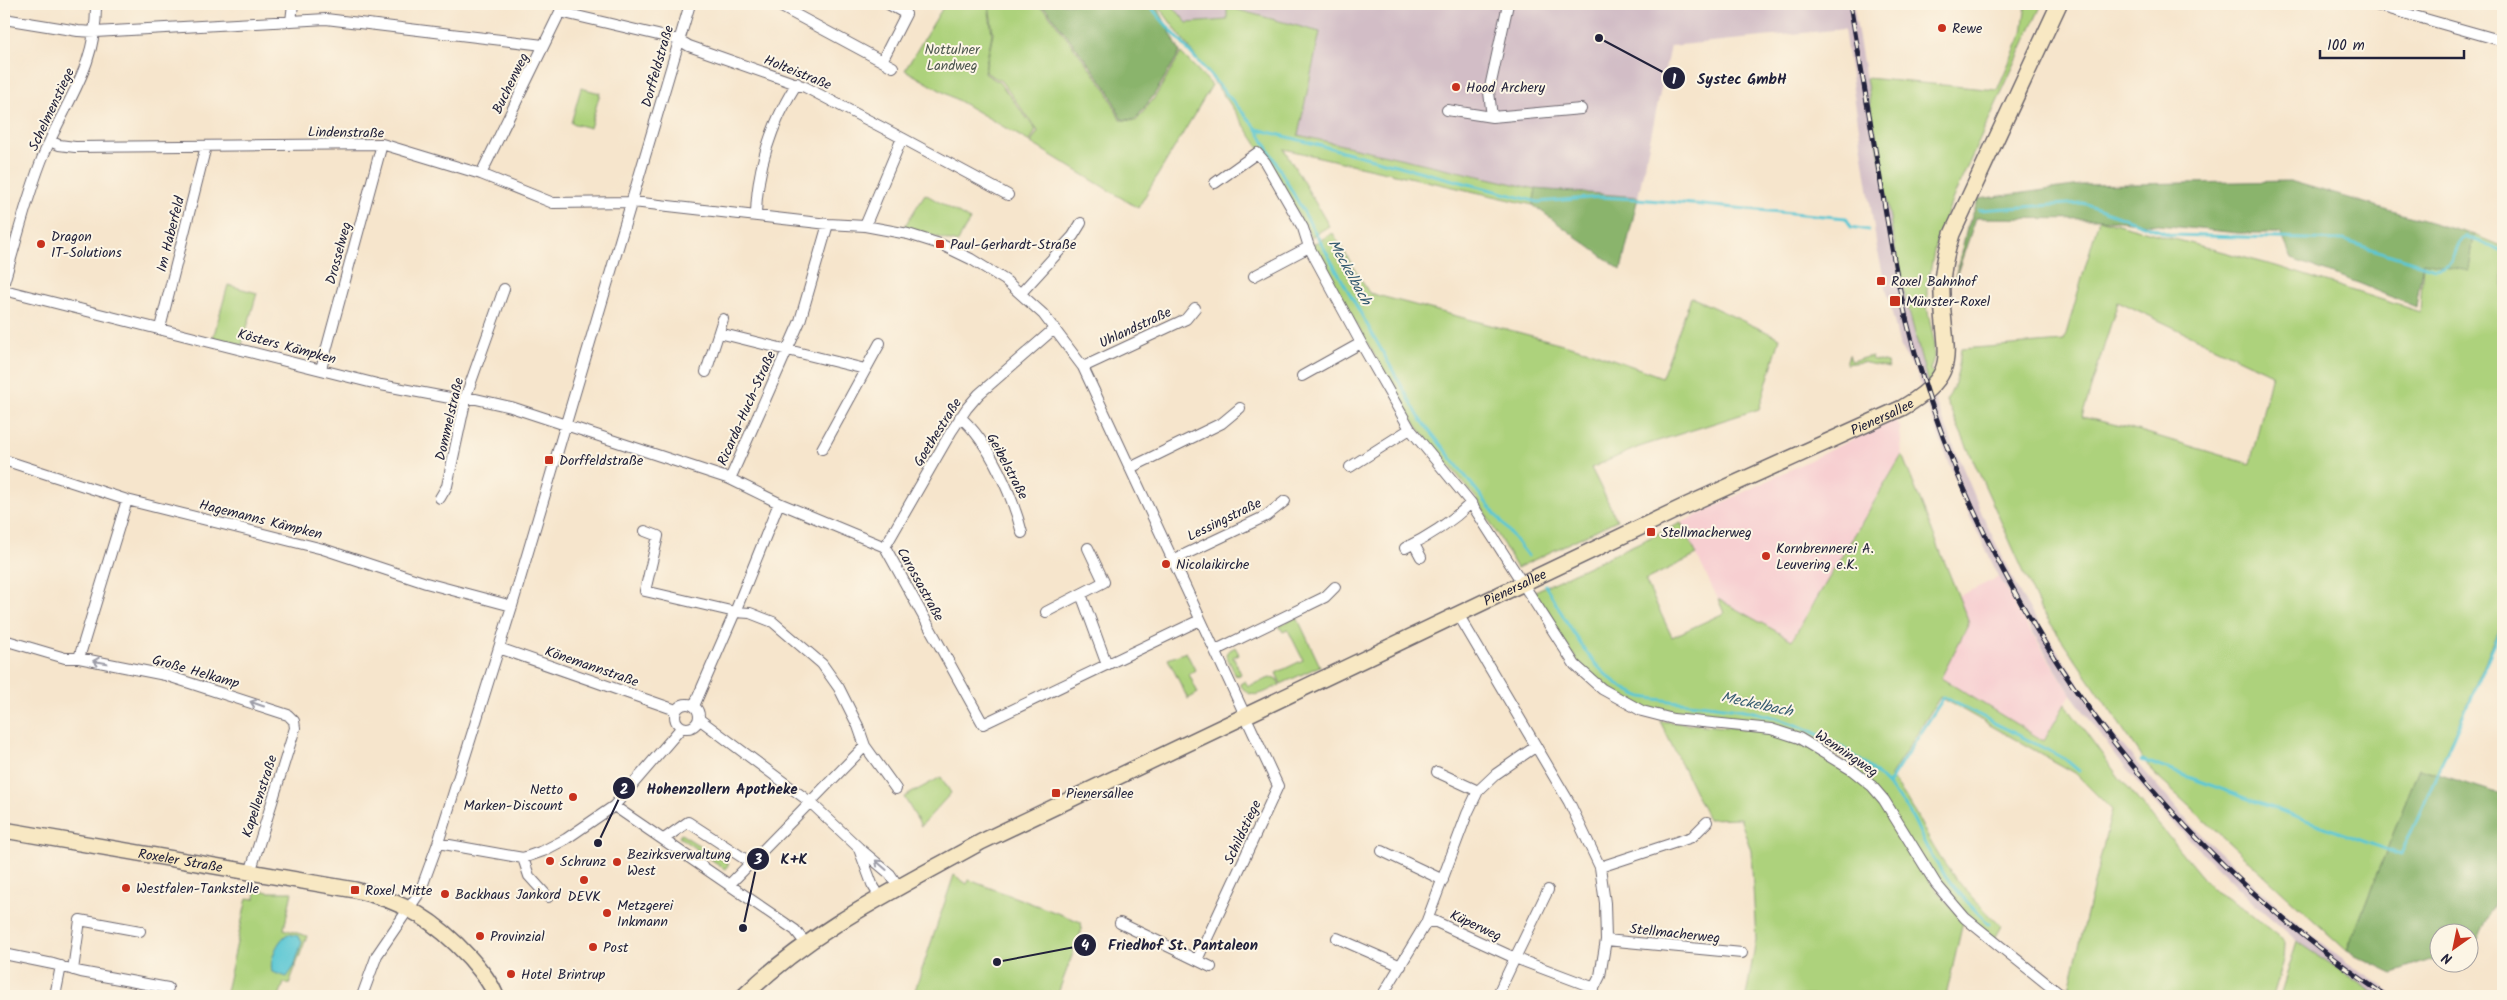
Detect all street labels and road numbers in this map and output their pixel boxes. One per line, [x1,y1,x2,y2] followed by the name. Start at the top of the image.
[636,22,680,110] street label: Dorffeldstraße
[487,49,535,118] street label: Buchenweg
[760,49,835,97] street label: Holteistraße
[23,63,81,155] street label: Schelmenstiege
[308,121,385,145] street label: Lindenstraße
[151,193,191,274] street label: Im Haberfeld
[320,219,358,287] street label: Drosselweg
[1096,301,1176,354] street label: Uhlandstraße
[235,323,339,371] street label: Kösters Kämpken
[712,347,782,469] street label: Ricarda-Huch-Straße
[430,375,470,463] street label: Dommelstraße
[908,393,968,471] street label: Goethestraße
[1847,393,1919,442] street label: Pienersallee
[980,429,1034,504] street label: Geibelstraße
[1183,492,1266,547] street label: Lessingstraße
[197,494,325,546] street label: Hagemanns Kämpken
[891,544,950,626] street label: Carossastraße
[1480,563,1551,613] street label: Pienersallee
[542,641,642,694] street label: Könemannstraße
[150,649,242,695] street label: Große Helkamp
[1810,725,1882,783] street label: Wenningweg
[236,752,284,840] street label: Kapellenstraße
[1218,796,1268,868] street label: Schildstiege
[136,843,225,879] street label: Roxeler Straße
[1446,904,1505,947] street label: Küperweg
[1629,918,1721,950] street label: Stellmacherweg

